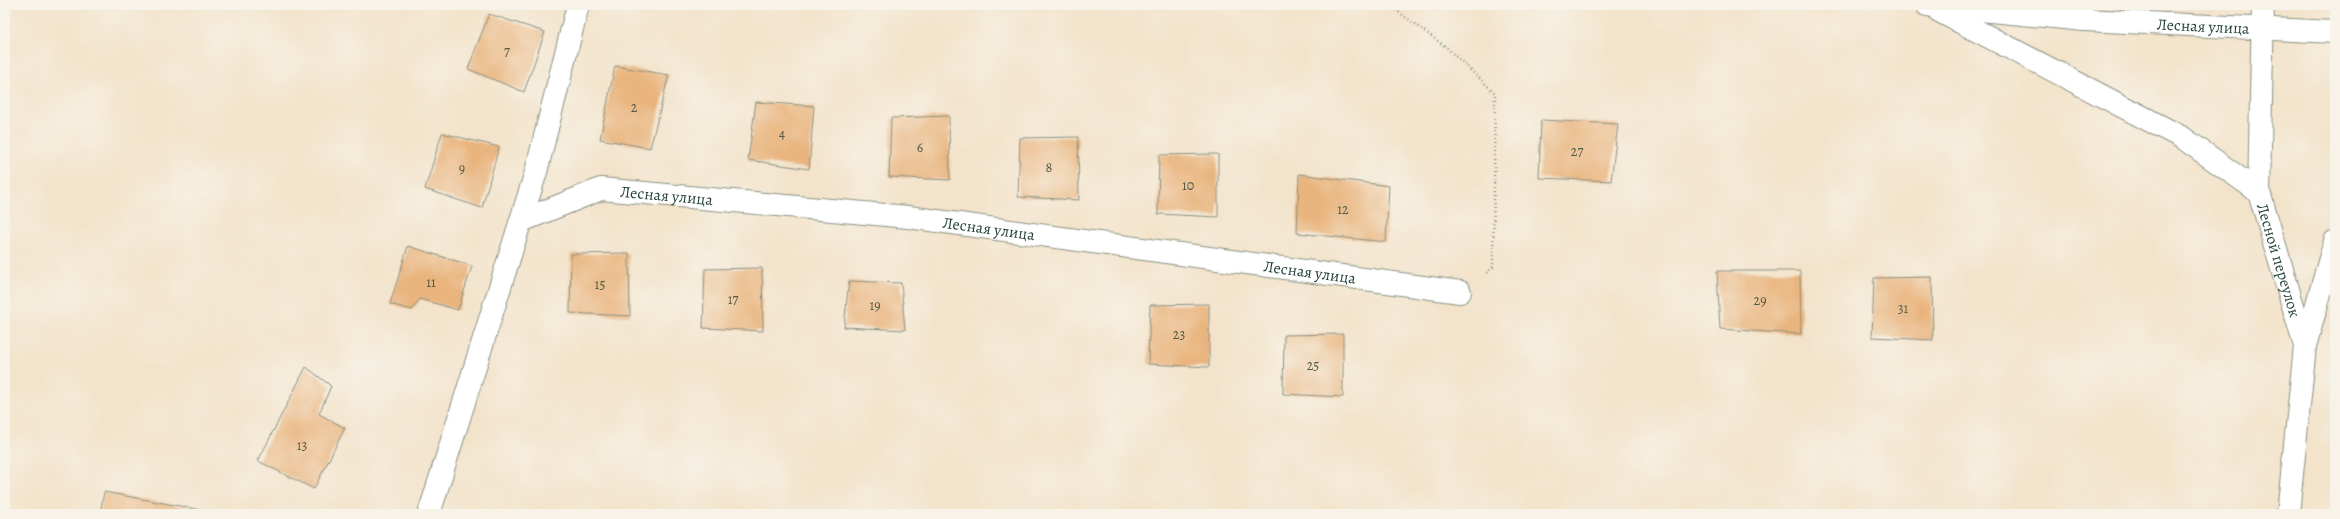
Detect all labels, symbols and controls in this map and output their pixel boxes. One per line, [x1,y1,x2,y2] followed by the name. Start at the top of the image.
[2156,13,2251,40] street label: Лесная улица
[504,42,510,61] house number: 7
[631,98,638,117] house number: 2
[779,124,785,143] house number: 4
[917,138,923,157] house number: 6
[1571,142,1583,161] house number: 27
[1046,158,1053,177] house number: 8
[459,159,465,178] house number: 9
[1182,176,1194,195] house number: 10
[619,181,714,211] street label: Лесная улица
[1337,200,1349,219] house number: 12
[2251,201,2306,320] street label: Лесной переулок
[941,212,1037,246] street label: Лесная улица
[1262,255,1358,290] street label: Лесная улица
[426,273,436,292] house number: 11
[595,275,605,294] house number: 15
[728,290,738,309] house number: 17
[1753,291,1767,310] house number: 29
[869,296,881,315] house number: 19
[1898,299,1909,318] house number: 31
[1173,325,1185,344] house number: 23
[1307,356,1319,375] house number: 25
[297,436,307,455] house number: 13

